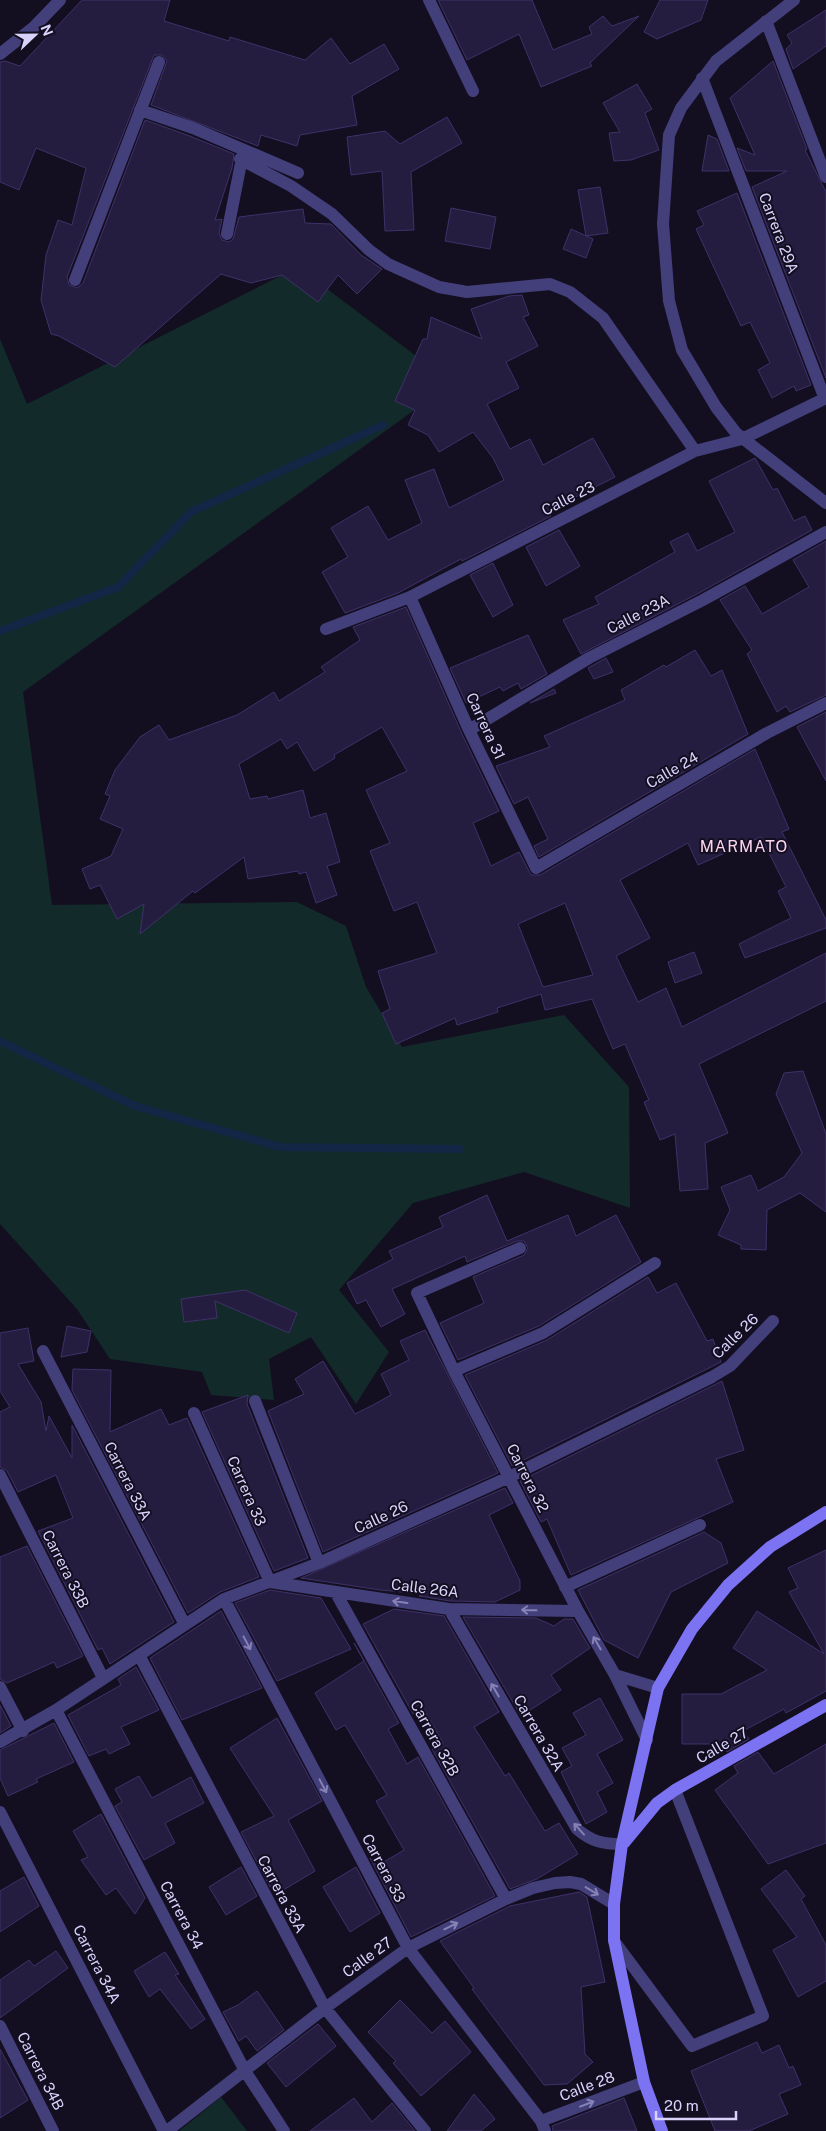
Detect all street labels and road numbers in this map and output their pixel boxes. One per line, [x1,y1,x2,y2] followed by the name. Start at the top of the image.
[756,190,802,276] street label: Carrera 29A
[539,477,597,519] street label: Calle 23
[604,591,673,637] street label: Calle 23A
[463,690,509,762] street label: Carrera 31
[643,748,701,792] street label: Calle 24
[708,1310,762,1362] street label: Calle 26
[101,1439,155,1523] street label: Carrera 33A
[504,1441,553,1515] street label: Carrera 32
[224,1453,270,1529] street label: Carrera 33
[351,1497,411,1537] street label: Calle 26
[39,1527,93,1611] street label: Carrera 33B
[390,1575,460,1601] street label: Calle 26A
[510,1692,568,1774] street label: Carrera 32A
[407,1697,463,1779] street label: Carrera 32B
[693,1723,751,1767] street label: Calle 27
[359,1831,409,1905] street label: Carrera 33
[254,1852,310,1936] street label: Carrera 33A
[157,1878,207,1952] street label: Carrera 34
[70,1922,124,2006] street label: Carrera 34A
[339,1933,395,1981] street label: Calle 27
[14,2029,68,2113] street label: Carrera 34B
[557,2068,617,2104] street label: Calle 28

